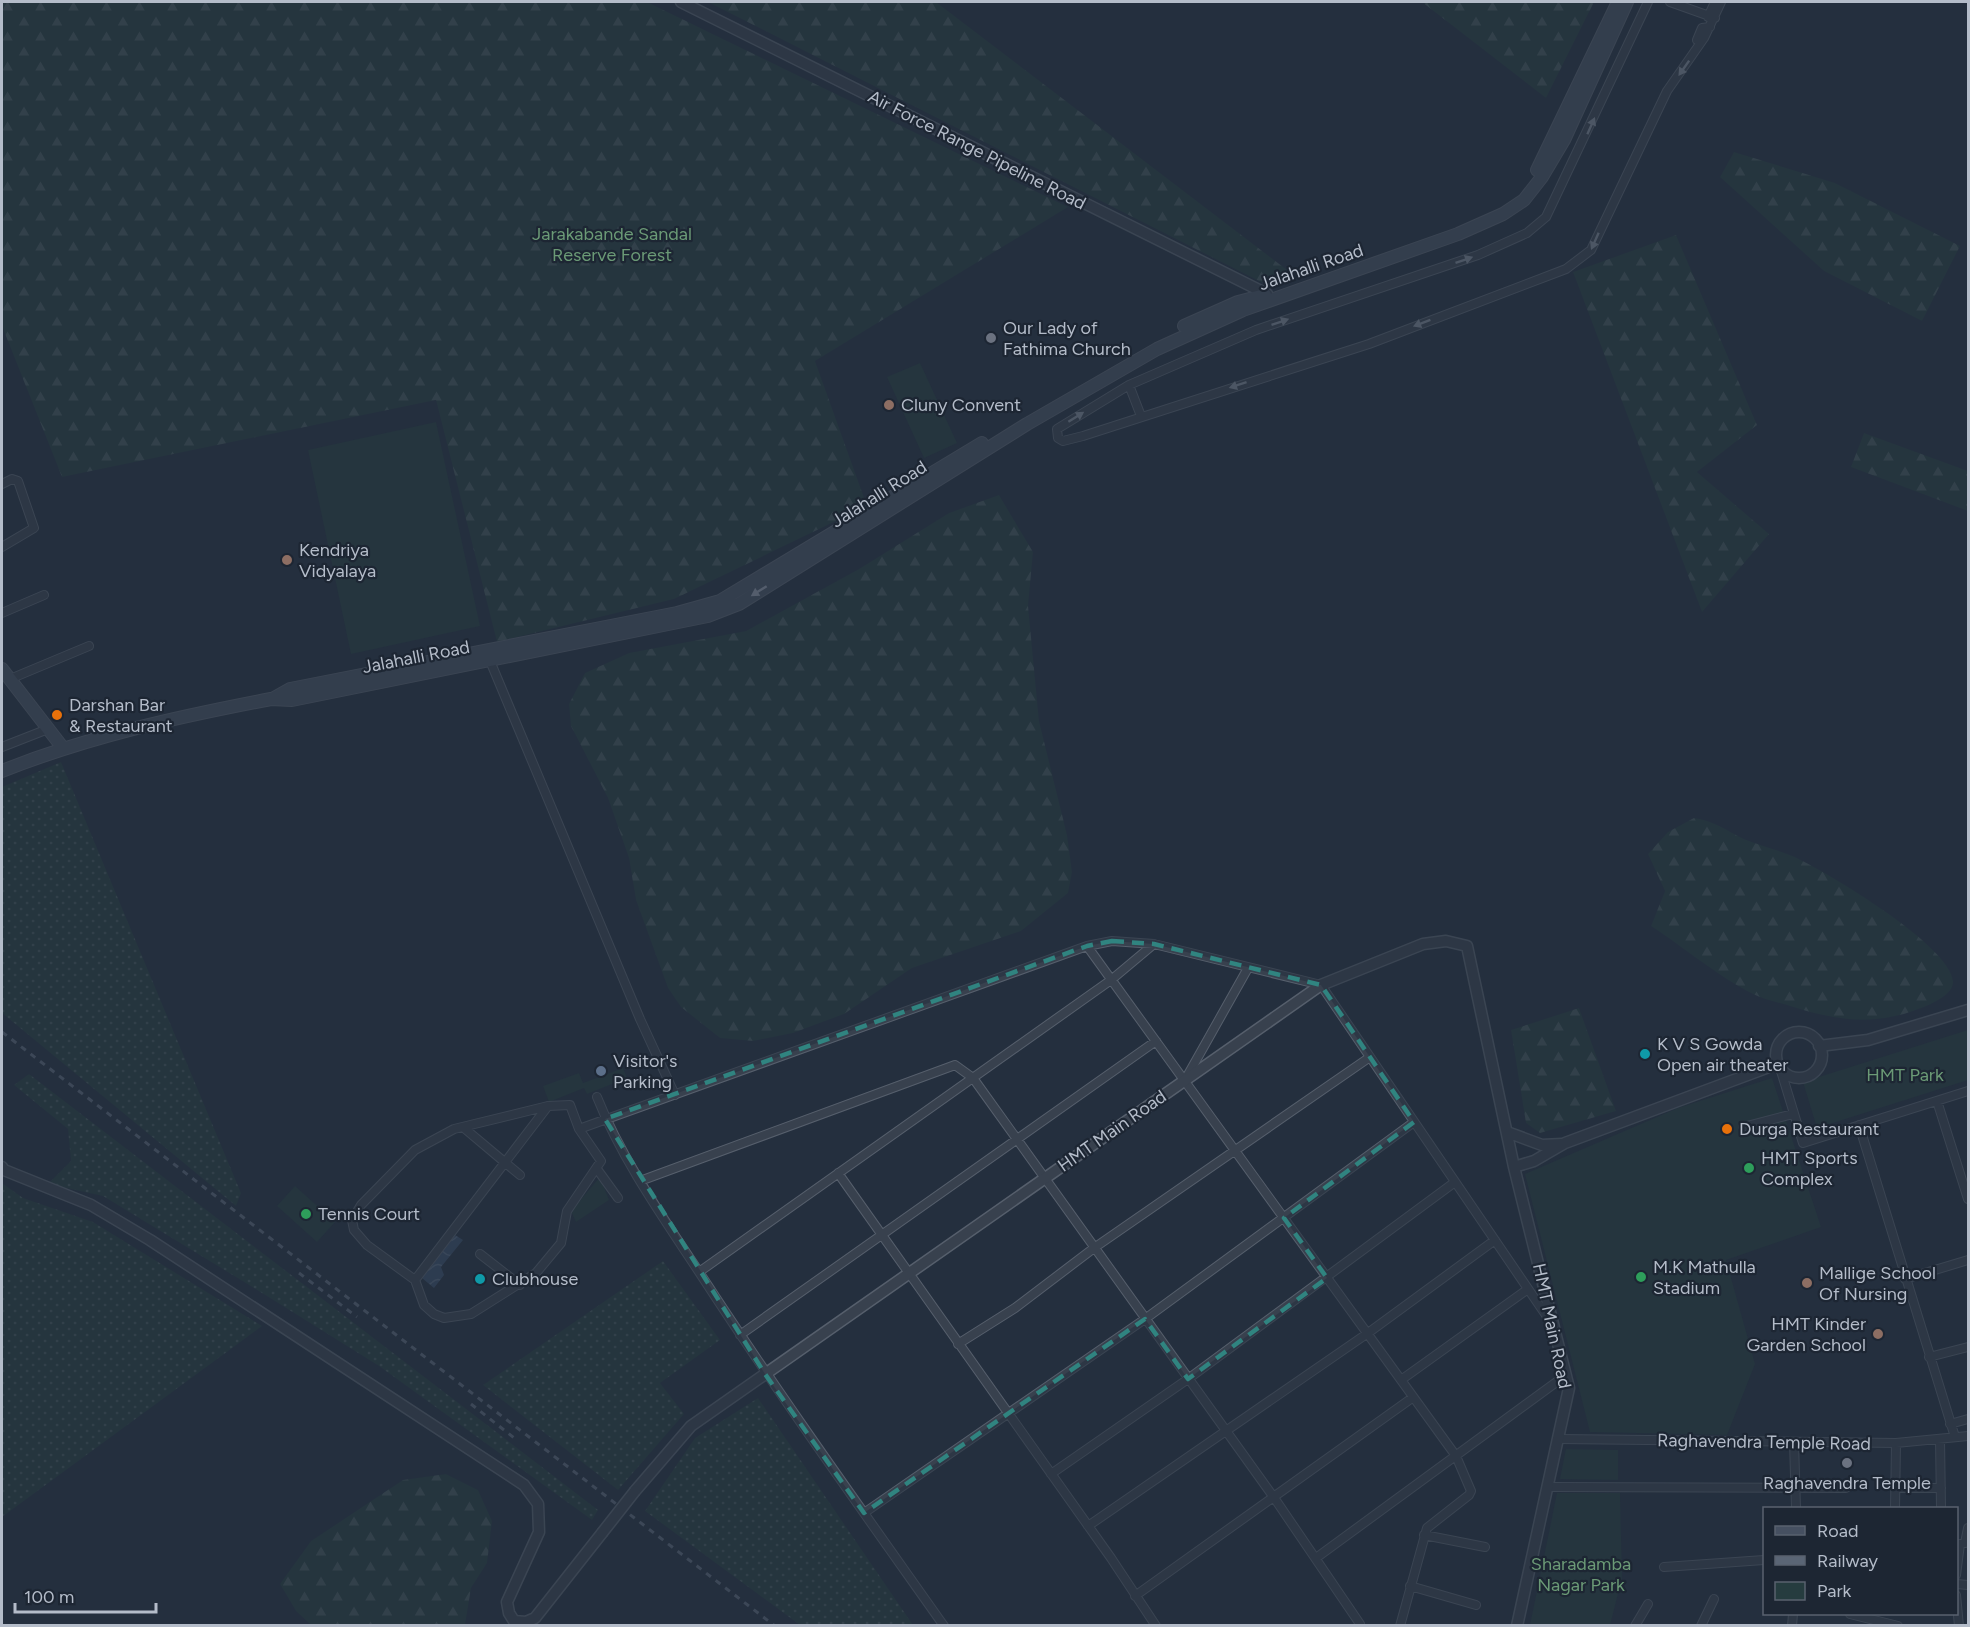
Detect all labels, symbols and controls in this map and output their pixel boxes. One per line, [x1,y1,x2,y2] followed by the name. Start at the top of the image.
[1678,59,1690,75] one-way arrow
[864,85,1090,215] street label: Air Force Range Pipeline Road
[1586,116,1596,134] one-way arrow
[532,223,692,266] park label: Jarakabande Sandal Reserve Forest
[1590,232,1600,250] one-way arrow
[1256,239,1366,295] street label: Jalahalli Road
[1455,254,1473,264] one-way arrow
[1003,317,1131,360] place label: Our Lady of Fathima Church
[1271,317,1289,327] one-way arrow
[1413,319,1431,329] one-way arrow
[984,331,998,345] marker: Our Lady of Fathima Church
[1229,381,1247,391] one-way arrow
[901,394,1021,416] place label: Cluny Convent
[882,398,896,412] marker: Cluny Convent
[1068,412,1084,423] one-way arrow
[827,456,931,532] street label: Jalahalli Road
[299,539,376,582] place label: Kendriya Vidyalaya
[280,553,294,567] marker: Kendriya Vidyalaya
[751,585,767,596] one-way arrow
[361,636,471,678] street label: Jalahalli Road
[69,694,173,737] place label: Darshan Bar & Restaurant
[50,708,64,722] marker: Darshan Bar & Restaurant
[1657,1033,1788,1076] place label: K V S Gowda Open air theater
[1638,1047,1652,1061] marker: K V S Gowda Open air theater
[613,1050,678,1093] place label: Visitor's Parking
[594,1064,608,1078] marker: Visitor's Parking
[1866,1064,1944,1086] park label: HMT Park
[1053,1085,1171,1177] street label: HMT Main Road
[1739,1118,1879,1140] place label: Durga Restaurant
[1720,1122,1734,1136] marker: Durga Restaurant
[1761,1147,1858,1190] place label: HMT Sports Complex
[1742,1161,1756,1175] marker: HMT Sports Complex
[318,1203,420,1225] place label: Tennis Court
[299,1207,313,1221] marker: Tennis Court
[1653,1256,1756,1299] place label: M.K Mathulla Stadium
[1528,1261,1576,1391] street label: HMT Main Road
[1819,1262,1936,1305] place label: Mallige School Of Nursing
[492,1268,578,1290] place label: Clubhouse
[1634,1270,1648,1284] marker: M.K Mathulla Stadium
[473,1272,487,1286] marker: Clubhouse
[1800,1276,1814,1290] marker: Mallige School Of Nursing
[1747,1313,1866,1356] place label: HMT Kinder Garden School
[1871,1327,1885,1341] marker: HMT Kinder Garden School
[1657,1429,1871,1455] street label: Raghavendra Temple Road
[1840,1456,1854,1470] marker: Raghavendra Temple
[1763,1472,1931,1494] place label: Raghavendra Temple
[1763,1507,1958,1615] legend
[1817,1520,1858,1542] text: Road
[1817,1550,1879,1572] text: Railway
[1531,1553,1631,1596] park label: Sharadamba Nagar Park
[15,1576,156,1614] scale bar
[1817,1580,1852,1602] text: Park
[24,1586,74,1608] text: 100 m

